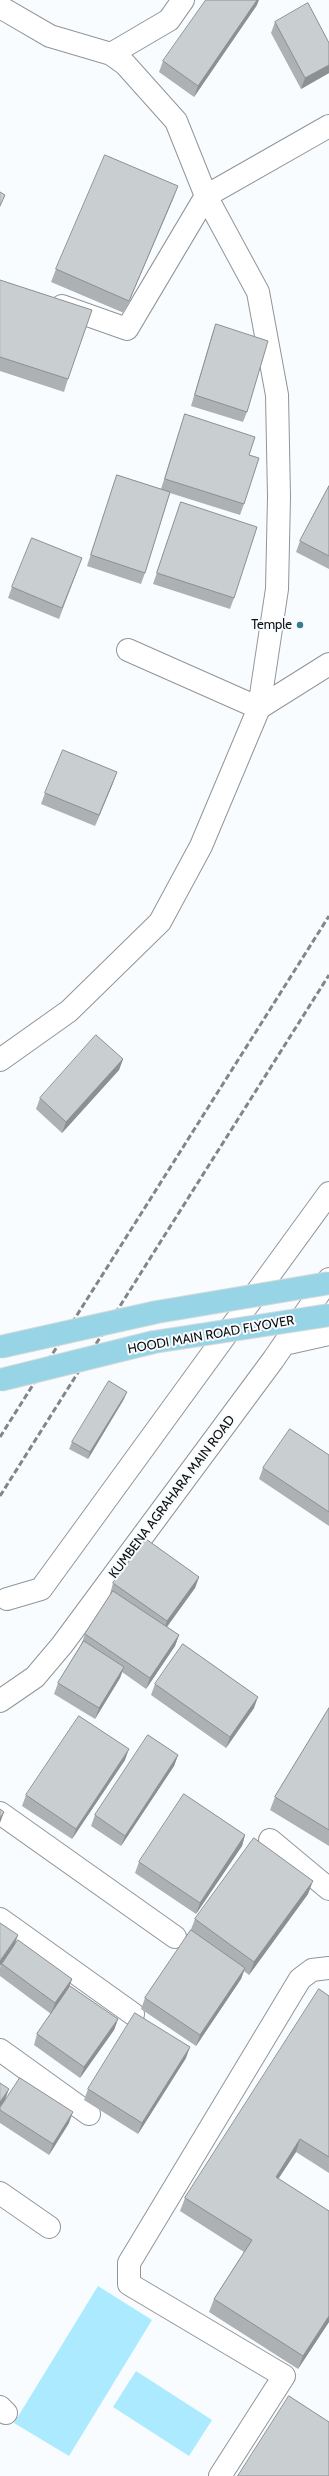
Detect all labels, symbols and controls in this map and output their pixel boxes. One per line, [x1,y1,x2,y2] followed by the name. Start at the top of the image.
[251,617,292,633] place label: Temple
[295,620,305,630] marker: Temple
[127,1313,295,1357] street label: HOODI MAIN ROAD FLYOVER
[106,1413,238,1581] street label: KUMBENA AGRAHARA MAIN ROAD

